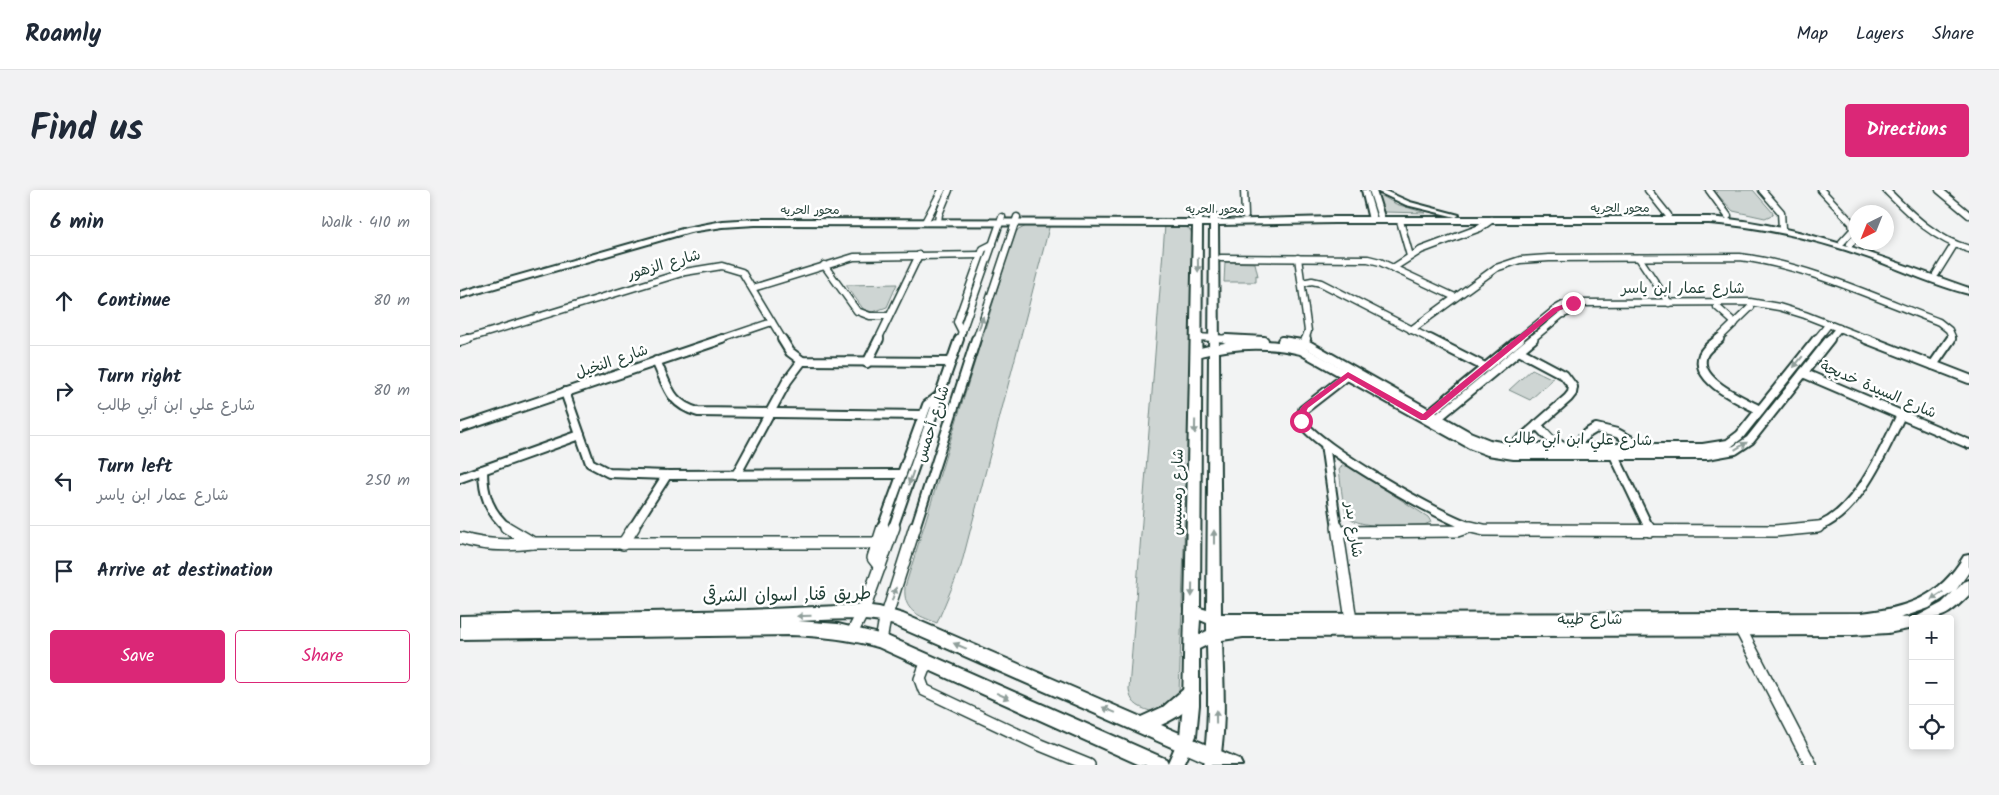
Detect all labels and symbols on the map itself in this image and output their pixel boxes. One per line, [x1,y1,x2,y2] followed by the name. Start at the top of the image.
[1590,199,1650,218] street label: محور الحريه
[1185,200,1245,219] street label: محور الحريه
[780,201,840,220] street label: محور الحريه
[1849,205,1894,250] north arrow
[623,243,704,287] street label: شارع الزهور
[1194,257,1202,273] one-way arrow
[1619,277,1745,301] street label: شارع عمار ابن ياسر
[1562,292,1585,315] route end
[977,315,985,330] one-way arrow
[572,338,652,386] street label: شارع النخيل
[1793,355,1804,368] one-way arrow
[1816,355,1940,425] street label: شارع السيدة خديجة
[909,382,957,466] street label: شارع أحمس
[1290,410,1313,433] route start
[1191,420,1199,436] one-way arrow
[1504,427,1652,453] street label: شارع علي ابن أبي طالب
[1734,442,1747,451] one-way arrow
[1165,448,1191,536] street label: شارع رمسيس
[907,470,914,485] one-way arrow
[1337,500,1369,559] street label: شارع بدر
[1210,528,1218,544] one-way arrow
[702,580,872,612] street label: طريق قنا, اسوان الشرقى
[1187,582,1195,598] one-way arrow
[890,587,898,602] one-way arrow
[1931,592,1944,601] one-way arrow
[1558,608,1622,632] street label: شارع طيبه
[795,612,811,620] one-way arrow
[953,641,967,649] one-way arrow
[996,692,1010,700] one-way arrow
[1102,706,1116,714] one-way arrow
[1211,708,1219,724] one-way arrow

